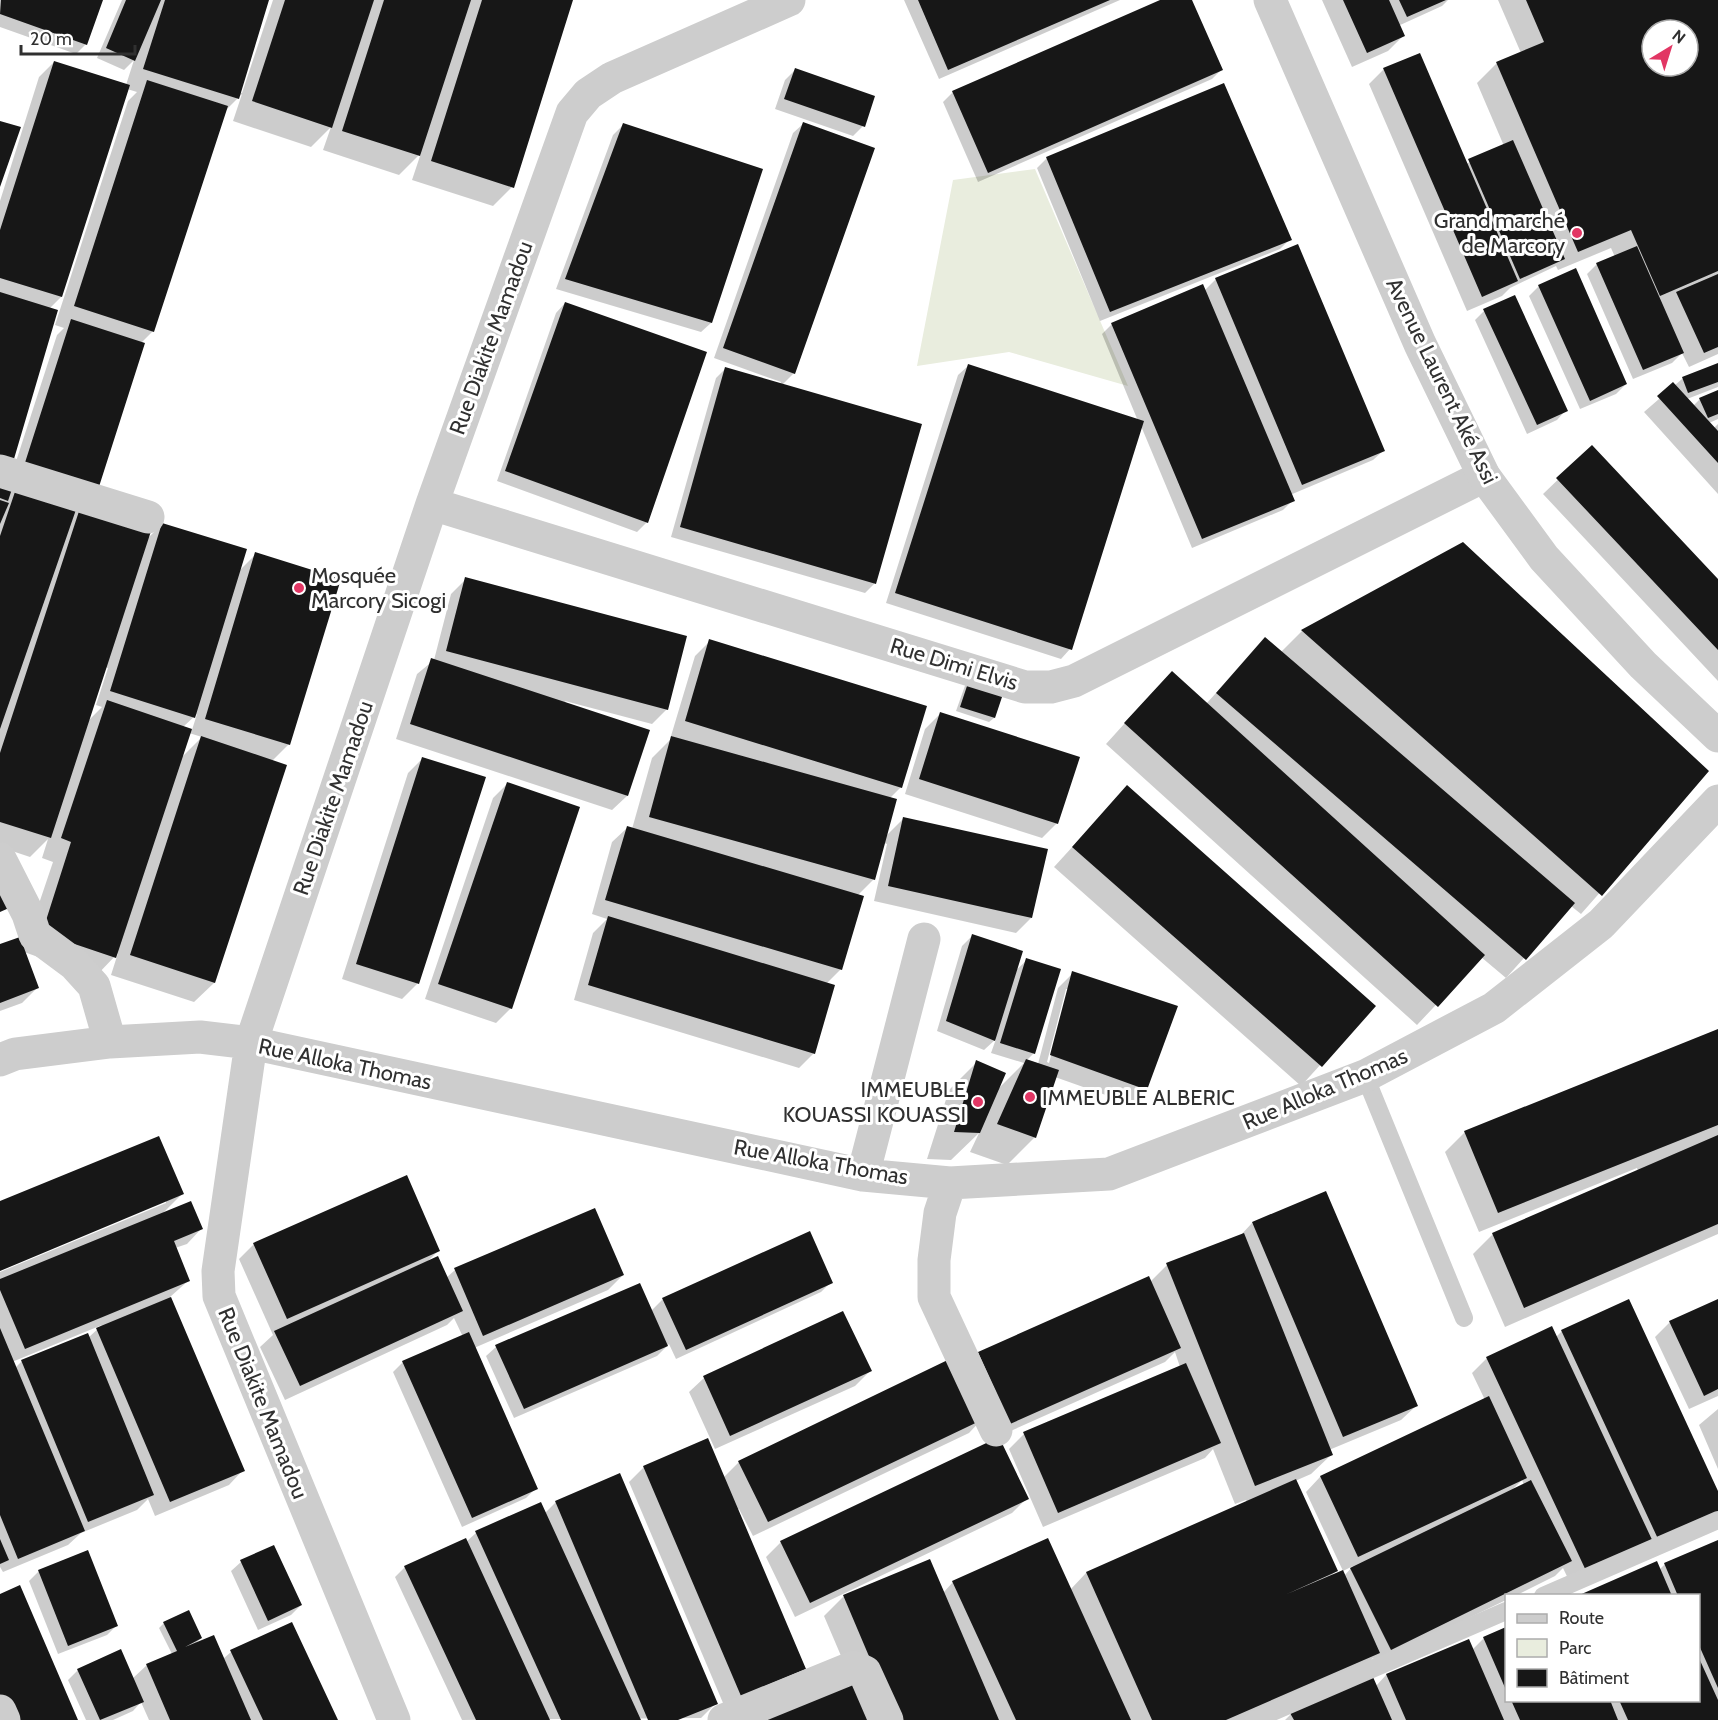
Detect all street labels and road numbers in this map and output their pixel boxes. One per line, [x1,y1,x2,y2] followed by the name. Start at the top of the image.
[443,238,539,438] street label: Rue Diakite Mamadou
[1380,274,1504,488] street label: Avenue Laurent Aké Assi
[887,632,1021,696] street label: Rue Dimi Elvis
[287,697,379,899] street label: Rue Diakite Mamadou
[256,1032,434,1096] street label: Rue Alloka Thomas
[1239,1042,1411,1136] street label: Rue Alloka Thomas
[732,1133,910,1191] street label: Rue Alloka Thomas
[212,1303,314,1503] street label: Rue Diakite Mamadou

